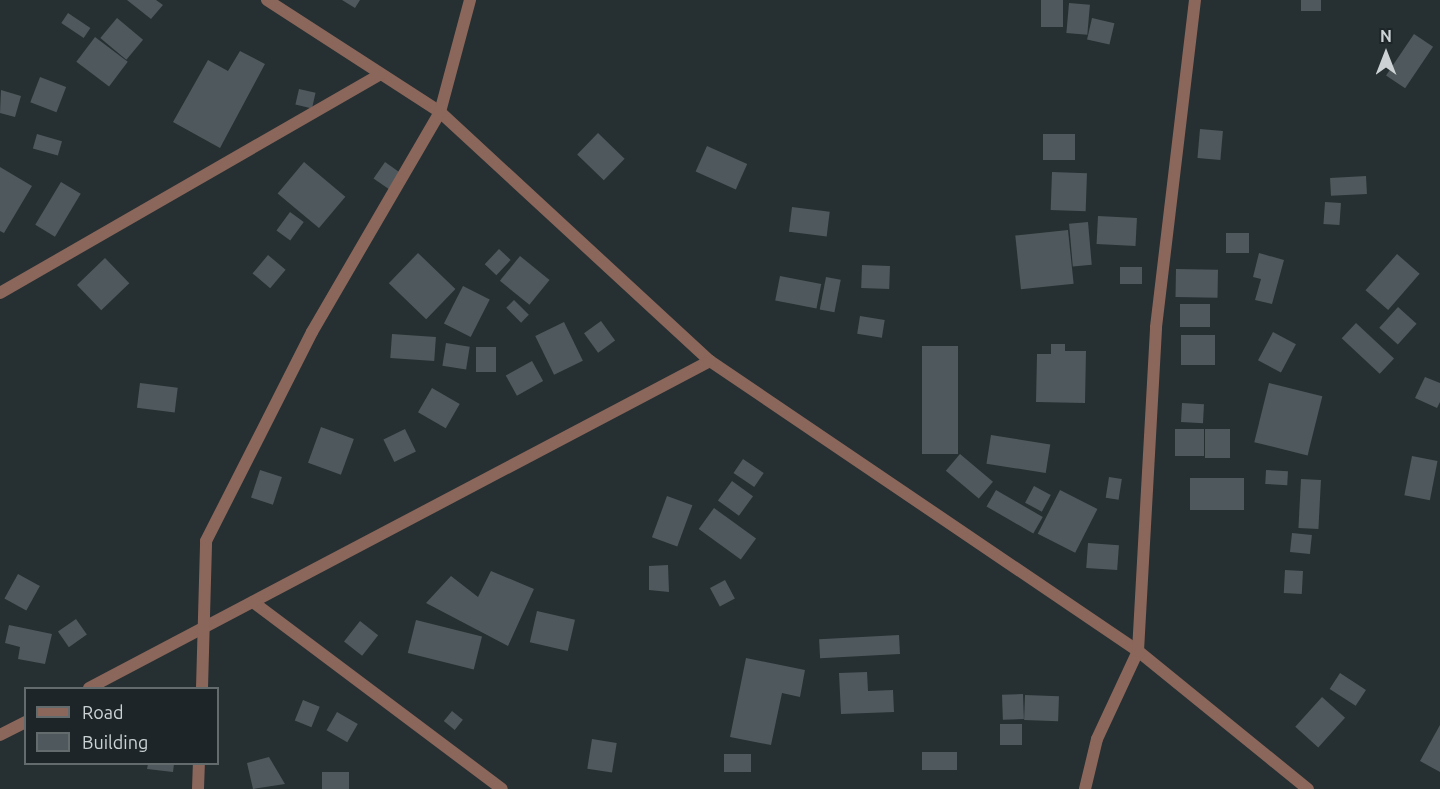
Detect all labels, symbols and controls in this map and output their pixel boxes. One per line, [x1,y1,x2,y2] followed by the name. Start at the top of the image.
[1356,24,1416,84] north arrow
[1380,27,1392,45] text: N
[24,687,219,765] legend
[82,702,124,722] text: Road
[82,732,148,752] text: Building

